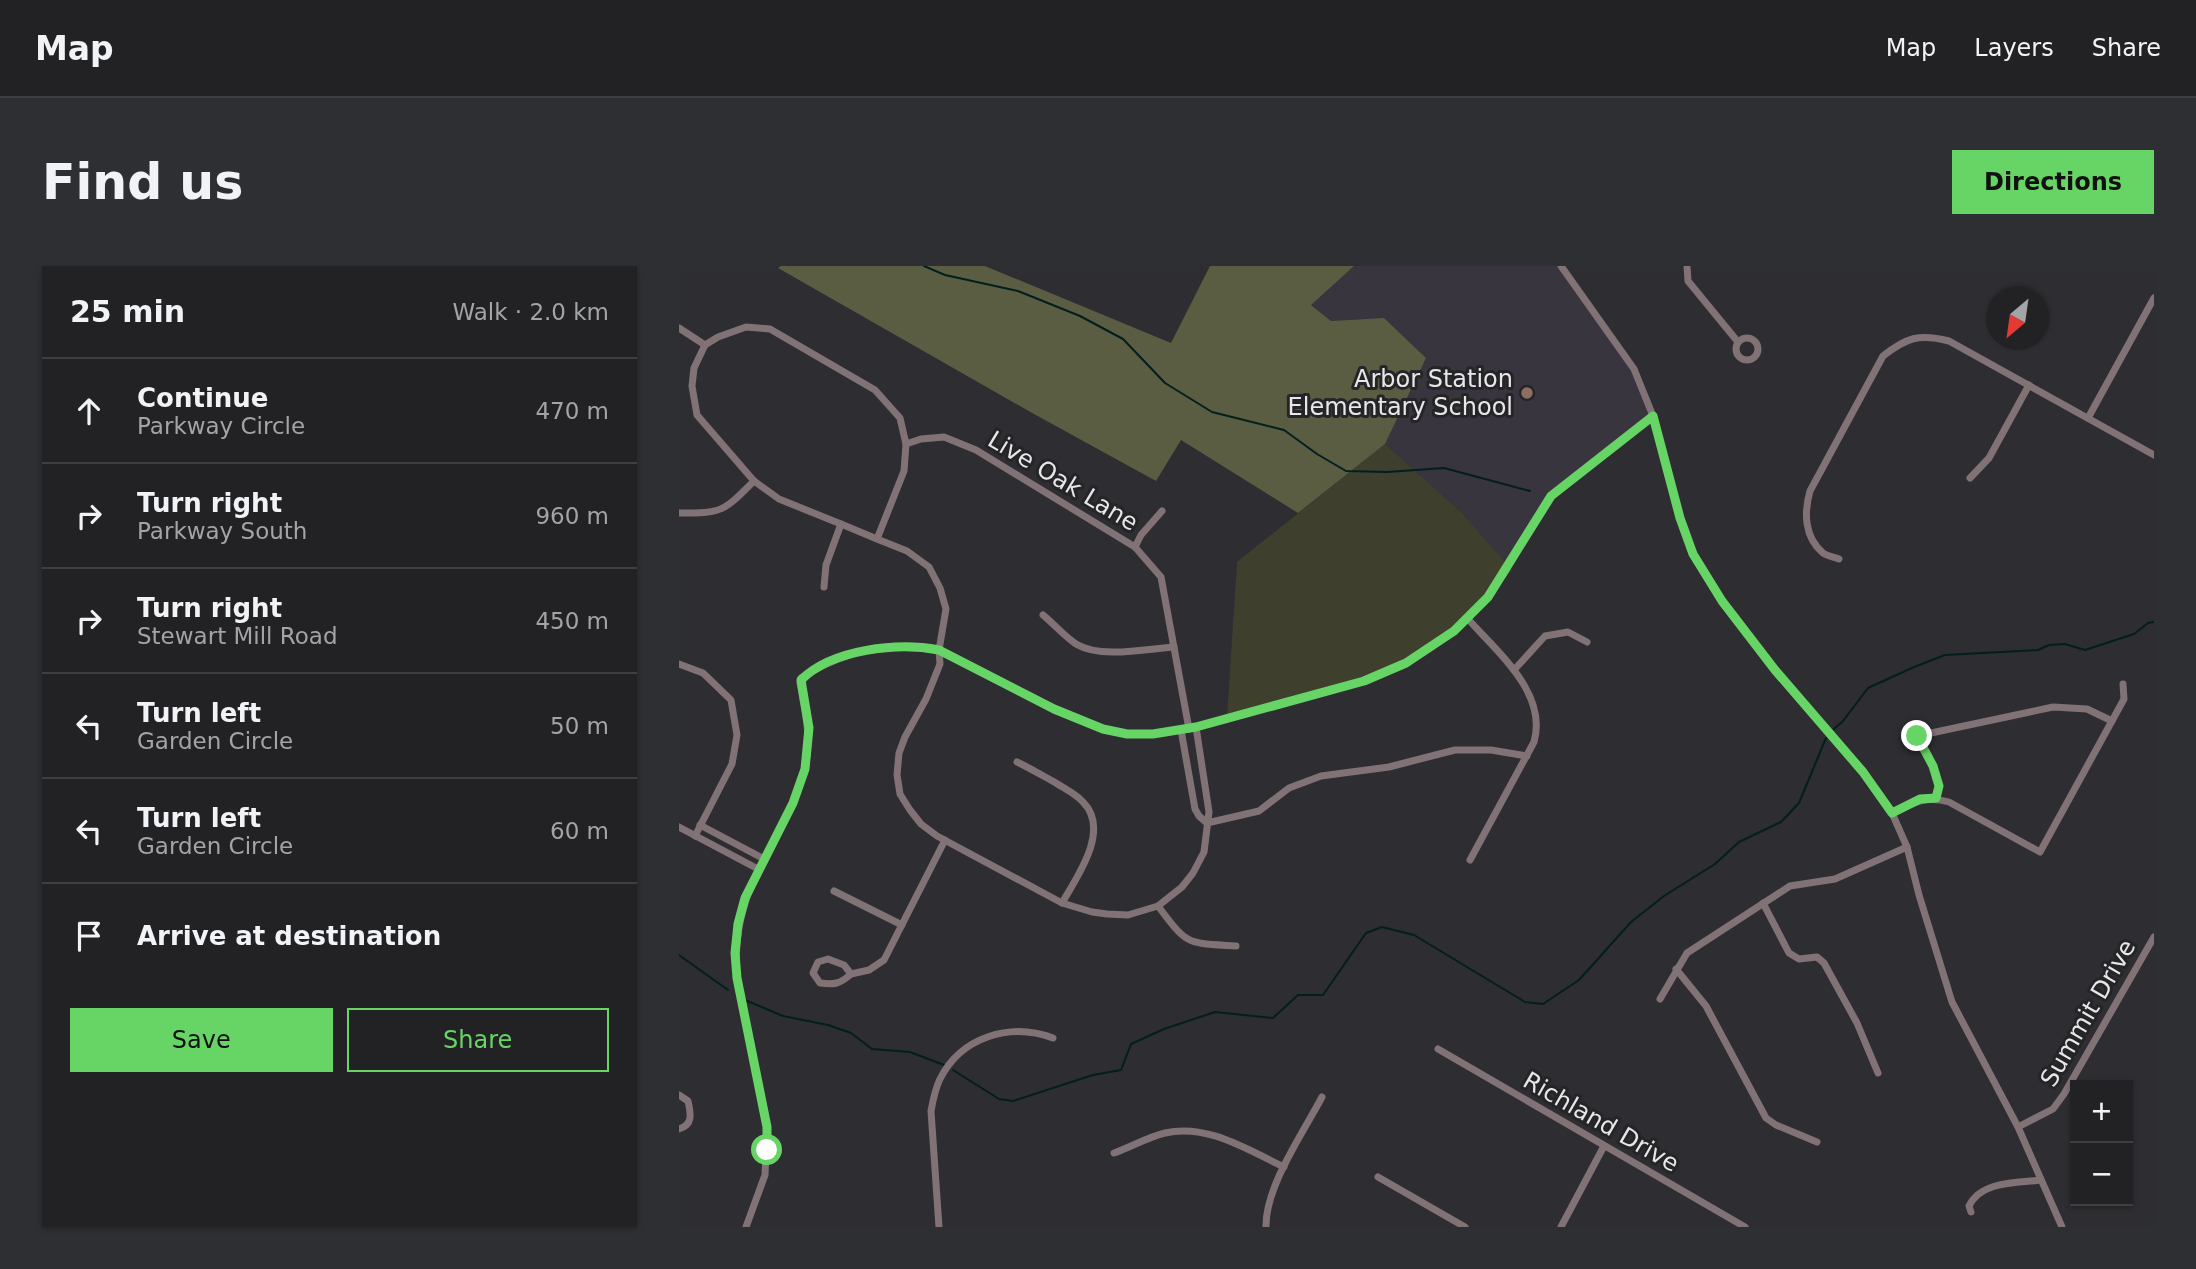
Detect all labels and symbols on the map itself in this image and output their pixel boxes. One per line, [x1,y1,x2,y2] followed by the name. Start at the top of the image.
[1986,287,2049,350] north arrow
[1288,365,1513,421] place label: Arbor Station Elementary School
[1519,385,1535,401] marker: Arbor Station Elementary School
[983,425,1143,537] street label: Live Oak Lane
[1901,720,1932,751] route end
[2035,935,2141,1091] street label: Summit Drive
[1518,1066,1684,1178] street label: Richland Drive
[751,1134,782,1165] route start

